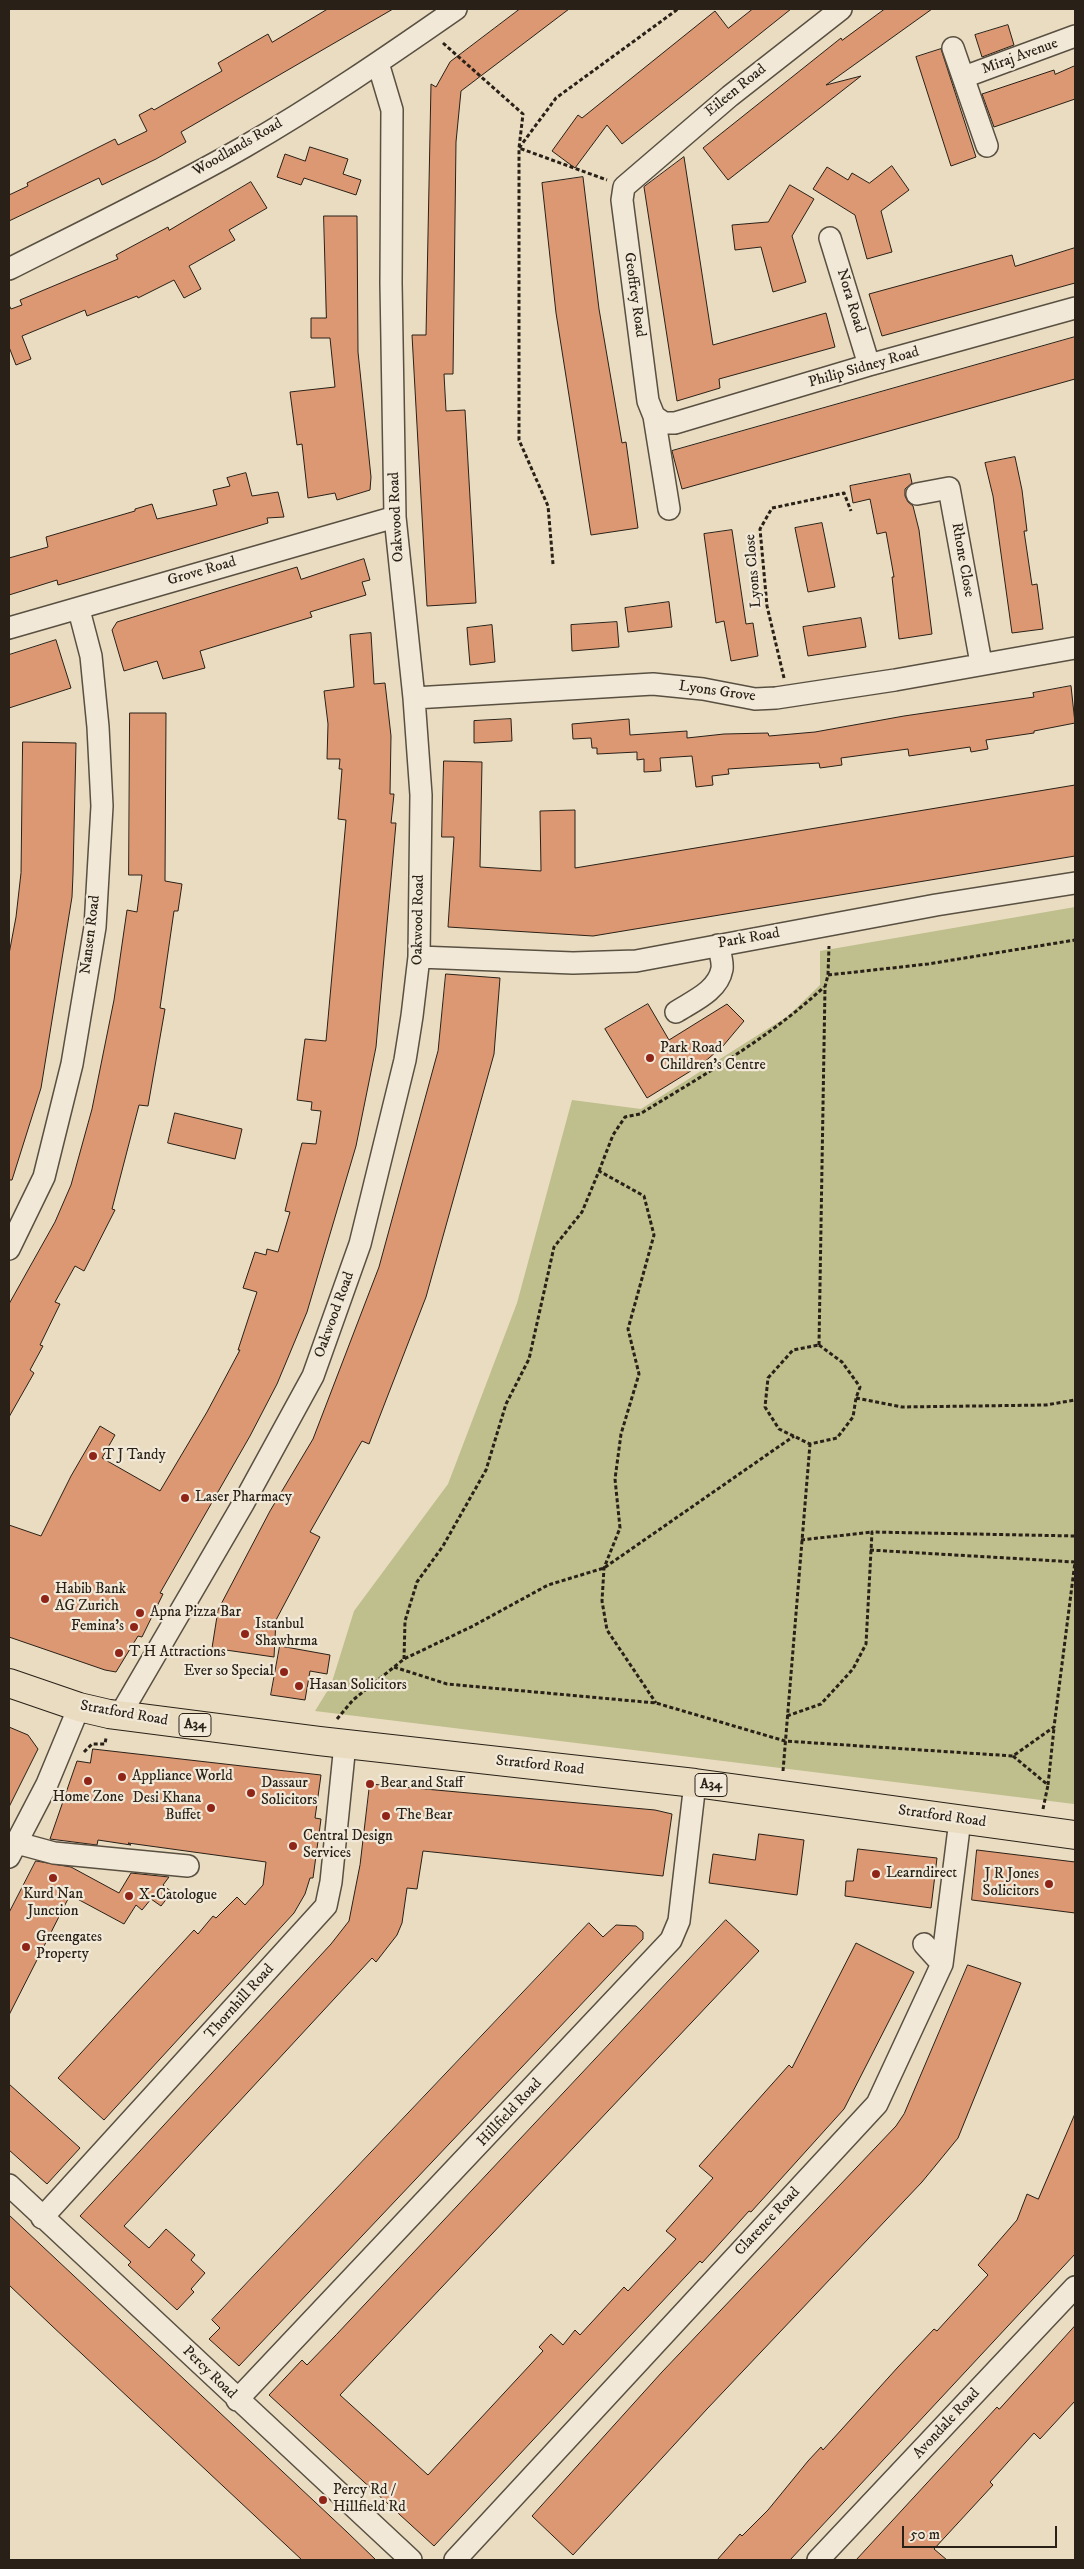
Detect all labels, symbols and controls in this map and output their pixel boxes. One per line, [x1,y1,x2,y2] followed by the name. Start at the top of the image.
[980,35,1060,79] street label: Miraj Avenue
[702,61,770,121] street label: Eileen Road
[190,115,286,181] street label: Woodlands Road
[619,251,649,339] street label: Geoffrey Road
[832,267,868,335] street label: Nora Road
[807,344,921,392] street label: Philip Sidney Road
[386,471,408,563] street label: Oakwood Road
[947,521,977,599] street label: Rhone Close
[742,533,766,609] street label: Lyons Close
[166,554,238,590] street label: Grove Road
[678,678,756,706] street label: Lyons Grove
[409,875,429,965] street label: Oakwood Road
[77,894,105,976] street label: Nansen Road
[717,925,781,953] street label: Park Road
[660,1040,766,1075] place label: Park Road Children's Centre
[644,1052,656,1064] marker: Park Road Children's Centre
[311,1269,359,1361] street label: Oakwood Road
[103,1447,166,1465] place label: T J Tandy
[87,1450,99,1462] marker: T J Tandy
[195,1489,292,1507] place label: Laser Pharmacy
[179,1492,191,1504] marker: Laser Pharmacy
[55,1581,126,1616] place label: Habib Bank AG Zurich
[39,1593,51,1605] marker: Habib Bank AG Zurich
[150,1604,241,1622] place label: Apna Pizza Bar
[134,1607,146,1619] marker: Apna Pizza Bar
[255,1616,318,1651] place label: Istanbul Shawhrma
[71,1618,124,1636] place label: Femina's
[128,1621,140,1633] marker: Femina's
[239,1628,251,1640] marker: Istanbul Shawhrma
[129,1644,226,1662] place label: T H Attractions
[113,1647,125,1659] marker: T H Attractions
[184,1663,274,1681] place label: Ever so Special
[278,1666,290,1678] marker: Ever so Special
[309,1677,407,1695] place label: Hasan Solicitors
[293,1680,305,1692] marker: Hasan Solicitors
[79,1697,169,1731] street label: Stratford Road
[179,1714,211,1736] road number: A34
[495,1752,585,1780] street label: Stratford Road
[132,1768,233,1786] place label: Appliance World
[116,1771,128,1783] marker: Appliance World
[695,1774,727,1796] road number: A34
[82,1775,94,1787] marker: Home Zone
[261,1775,317,1810] place label: Dassaur Solicitors
[380,1775,463,1793] place label: Bear and Staff
[364,1778,376,1790] marker: Bear and Staff
[245,1787,257,1799] marker: Dassaur Solicitors
[52,1789,124,1807] place label: Home Zone
[133,1790,201,1825] place label: Desi Khana Buffet
[205,1802,217,1814] marker: Desi Khana Buffet
[897,1802,987,1832] street label: Stratford Road
[396,1807,452,1825] place label: The Bear
[380,1810,392,1822] marker: The Bear
[303,1828,393,1863] place label: Central Design Services
[287,1840,299,1852] marker: Central Design Services
[886,1865,957,1883] place label: Learndirect
[983,1866,1039,1901] place label: J R Jones Solicitors
[870,1868,882,1880] marker: Learndirect
[47,1872,59,1884] marker: Kurd Nan Junction
[1043,1878,1055,1890] marker: J R Jones Solicitors
[23,1886,83,1921] place label: Kurd Nan Junction
[139,1887,217,1905] place label: X-Catologue
[123,1890,135,1902] marker: X-Catologue
[36,1929,102,1964] place label: Greengates Property
[20,1941,32,1953] marker: Greengates Property
[202,1961,278,2043] street label: Thornhill Road
[474,2075,546,2151] street label: Hillfield Road
[732,2184,804,2260] street label: Clarence Road
[178,2343,240,2403] street label: Percy Road
[910,2385,984,2463] street label: Avondale Road
[333,2482,406,2517] place label: Percy Rd / Hillfield Rd
[317,2494,329,2506] marker: Percy Rd / Hillfield Rd
[904,2516,1059,2548] scale bar
[910,2525,940,2544] text: 50 m

